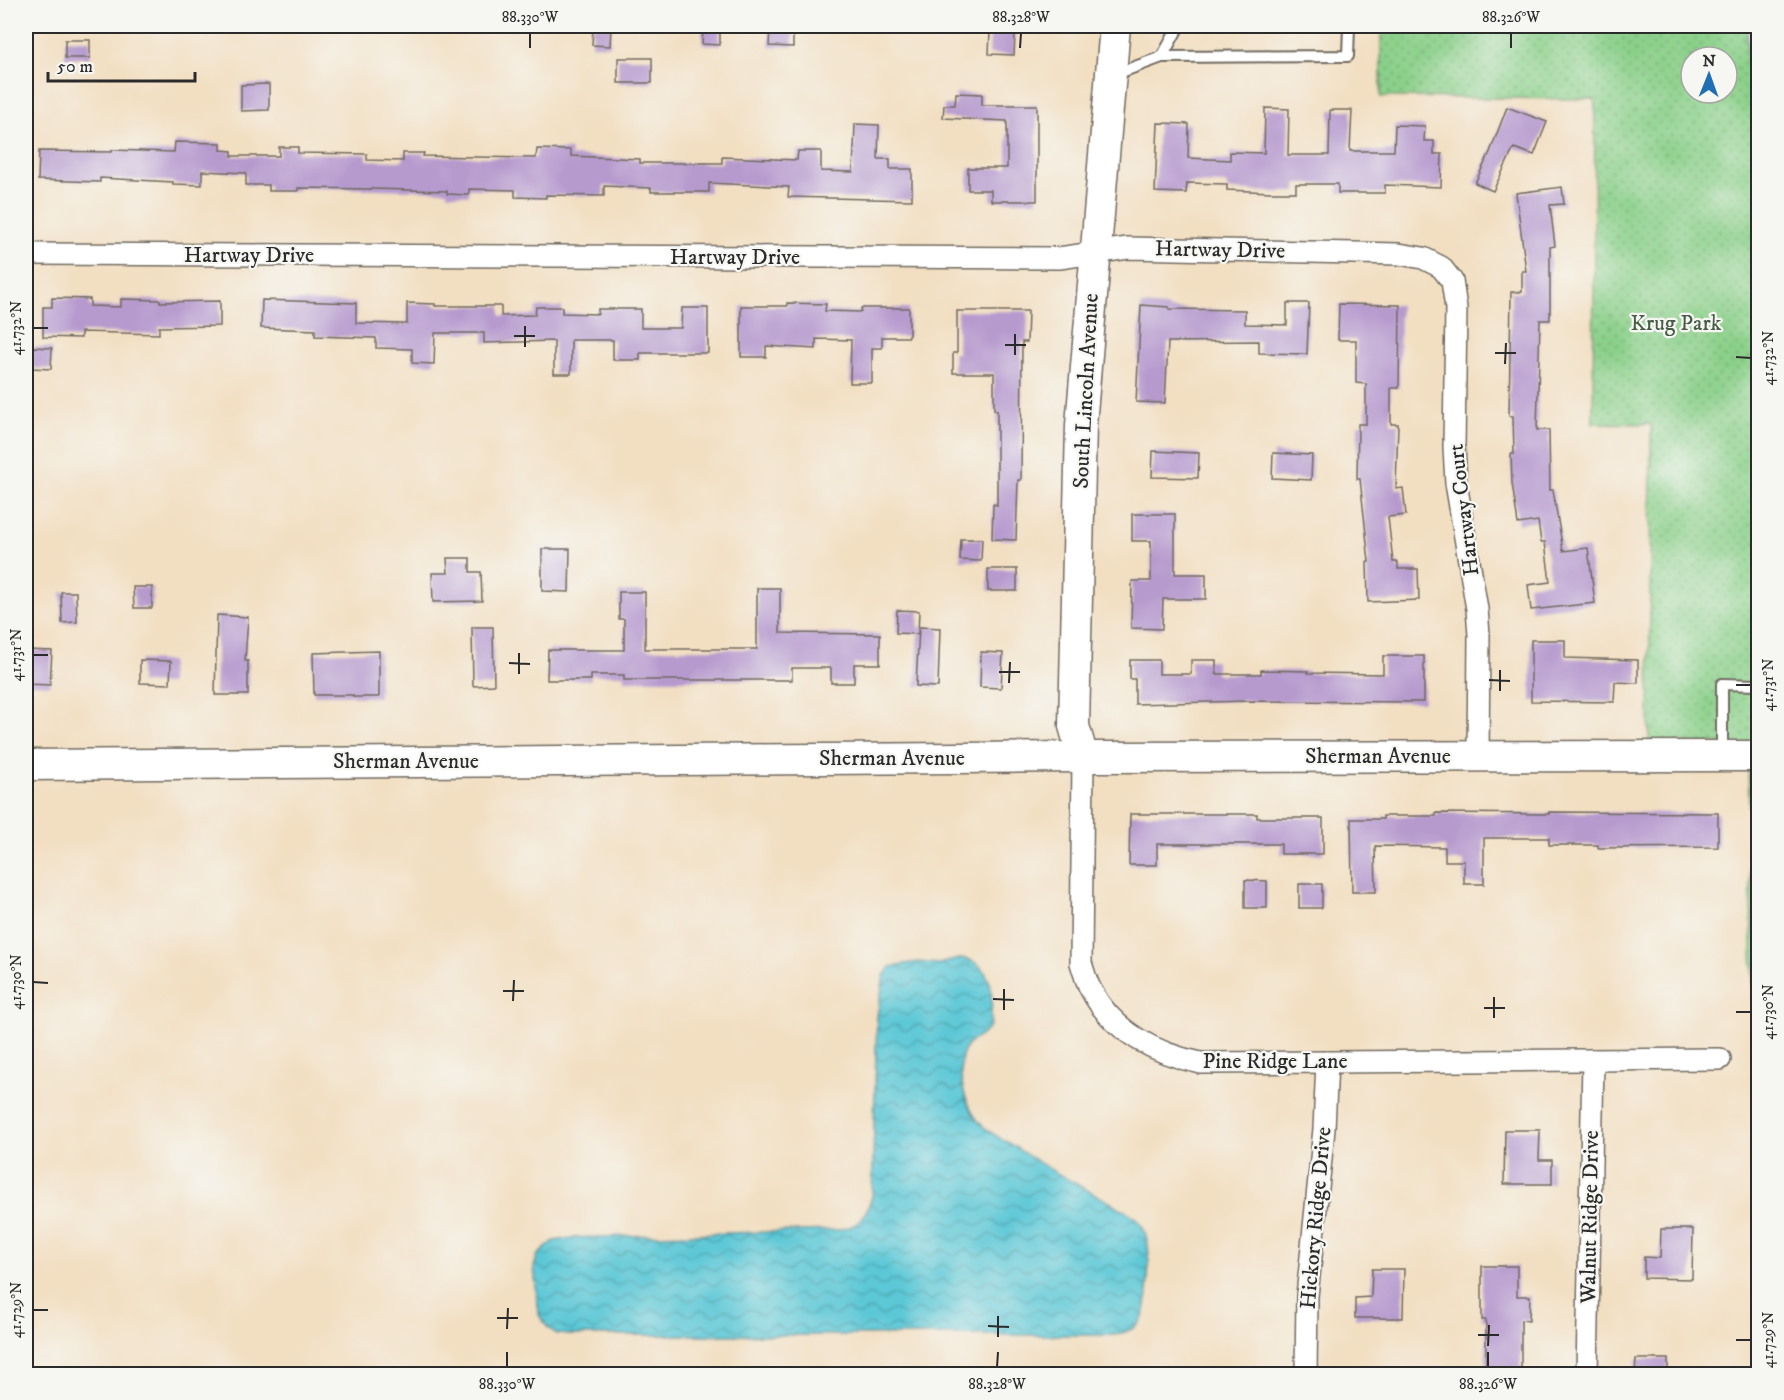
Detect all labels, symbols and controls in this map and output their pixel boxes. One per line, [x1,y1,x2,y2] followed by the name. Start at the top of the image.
[502,8,558,27] text: 88.330°W
[992,8,1050,27] text: 88.328°W
[1482,8,1540,27] text: 88.326°W
[48,45,195,83] scale bar
[1679,45,1739,105] north arrow
[1703,51,1716,71] text: N
[57,56,93,78] text: 50 m
[1155,235,1285,265] street label: Hartway Drive
[184,242,314,269] street label: Hartway Drive
[670,244,800,271] street label: Hartway Drive
[1067,293,1105,489] street label: South Lincoln Avenue
[7,301,26,355] text: 41.732°N
[1631,310,1721,337] park label: Krug Park
[1759,331,1778,385] text: 41.732°N
[1443,443,1485,577] street label: Hartway Court
[7,629,26,681] text: 41.731°N
[1759,659,1778,711] text: 41.731°N
[1305,743,1451,770] street label: Sherman Avenue
[819,745,965,772] street label: Sherman Avenue
[333,748,479,775] street label: Sherman Avenue
[7,954,26,1010] text: 41.730°N
[1759,984,1778,1040] text: 41.730°N
[1202,1048,1348,1075] street label: Pine Ridge Lane
[1295,1126,1337,1310] street label: Hickory Ridge Drive
[1575,1130,1605,1305] street label: Walnut Ridge Drive
[7,1282,26,1338] text: 41.729°N
[1759,1312,1778,1368] text: 41.729°N
[479,1375,535,1394] text: 88.330°W
[968,1375,1026,1394] text: 88.328°W
[1459,1375,1517,1394] text: 88.326°W

